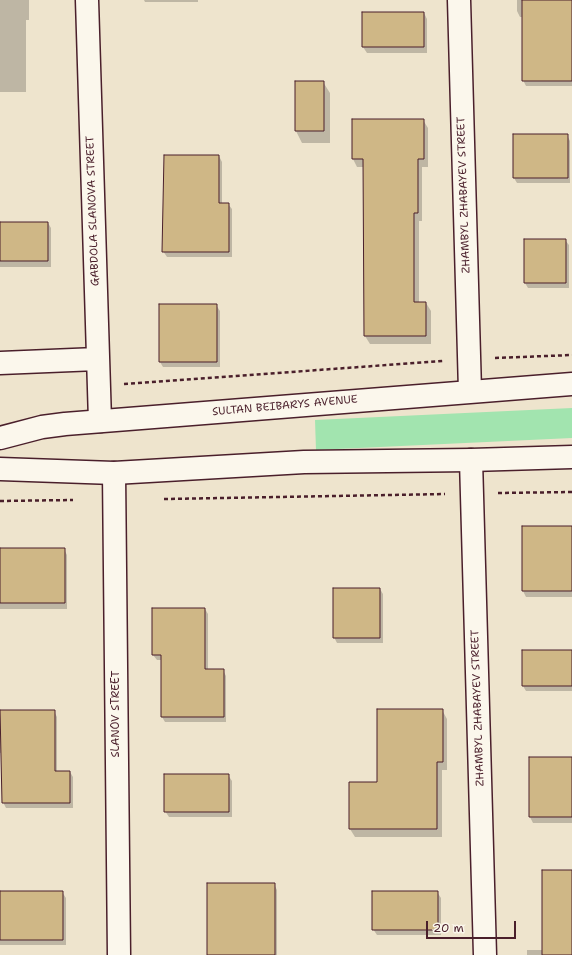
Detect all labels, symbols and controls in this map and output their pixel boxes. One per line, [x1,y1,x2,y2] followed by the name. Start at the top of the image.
[455,116,473,274] street label: ZHAMBYL ZHABAYEV STREET
[84,136,102,286] street label: GABDOLA SLANOVA STREET
[212,393,358,419] street label: SULTAN BEIBARYS AVENUE
[469,629,487,787] street label: ZHAMBYL ZHABAYEV STREET
[109,670,123,758] street label: SLANOV STREET
[428,913,518,939] scale bar
[433,920,464,936] text: 20 m

